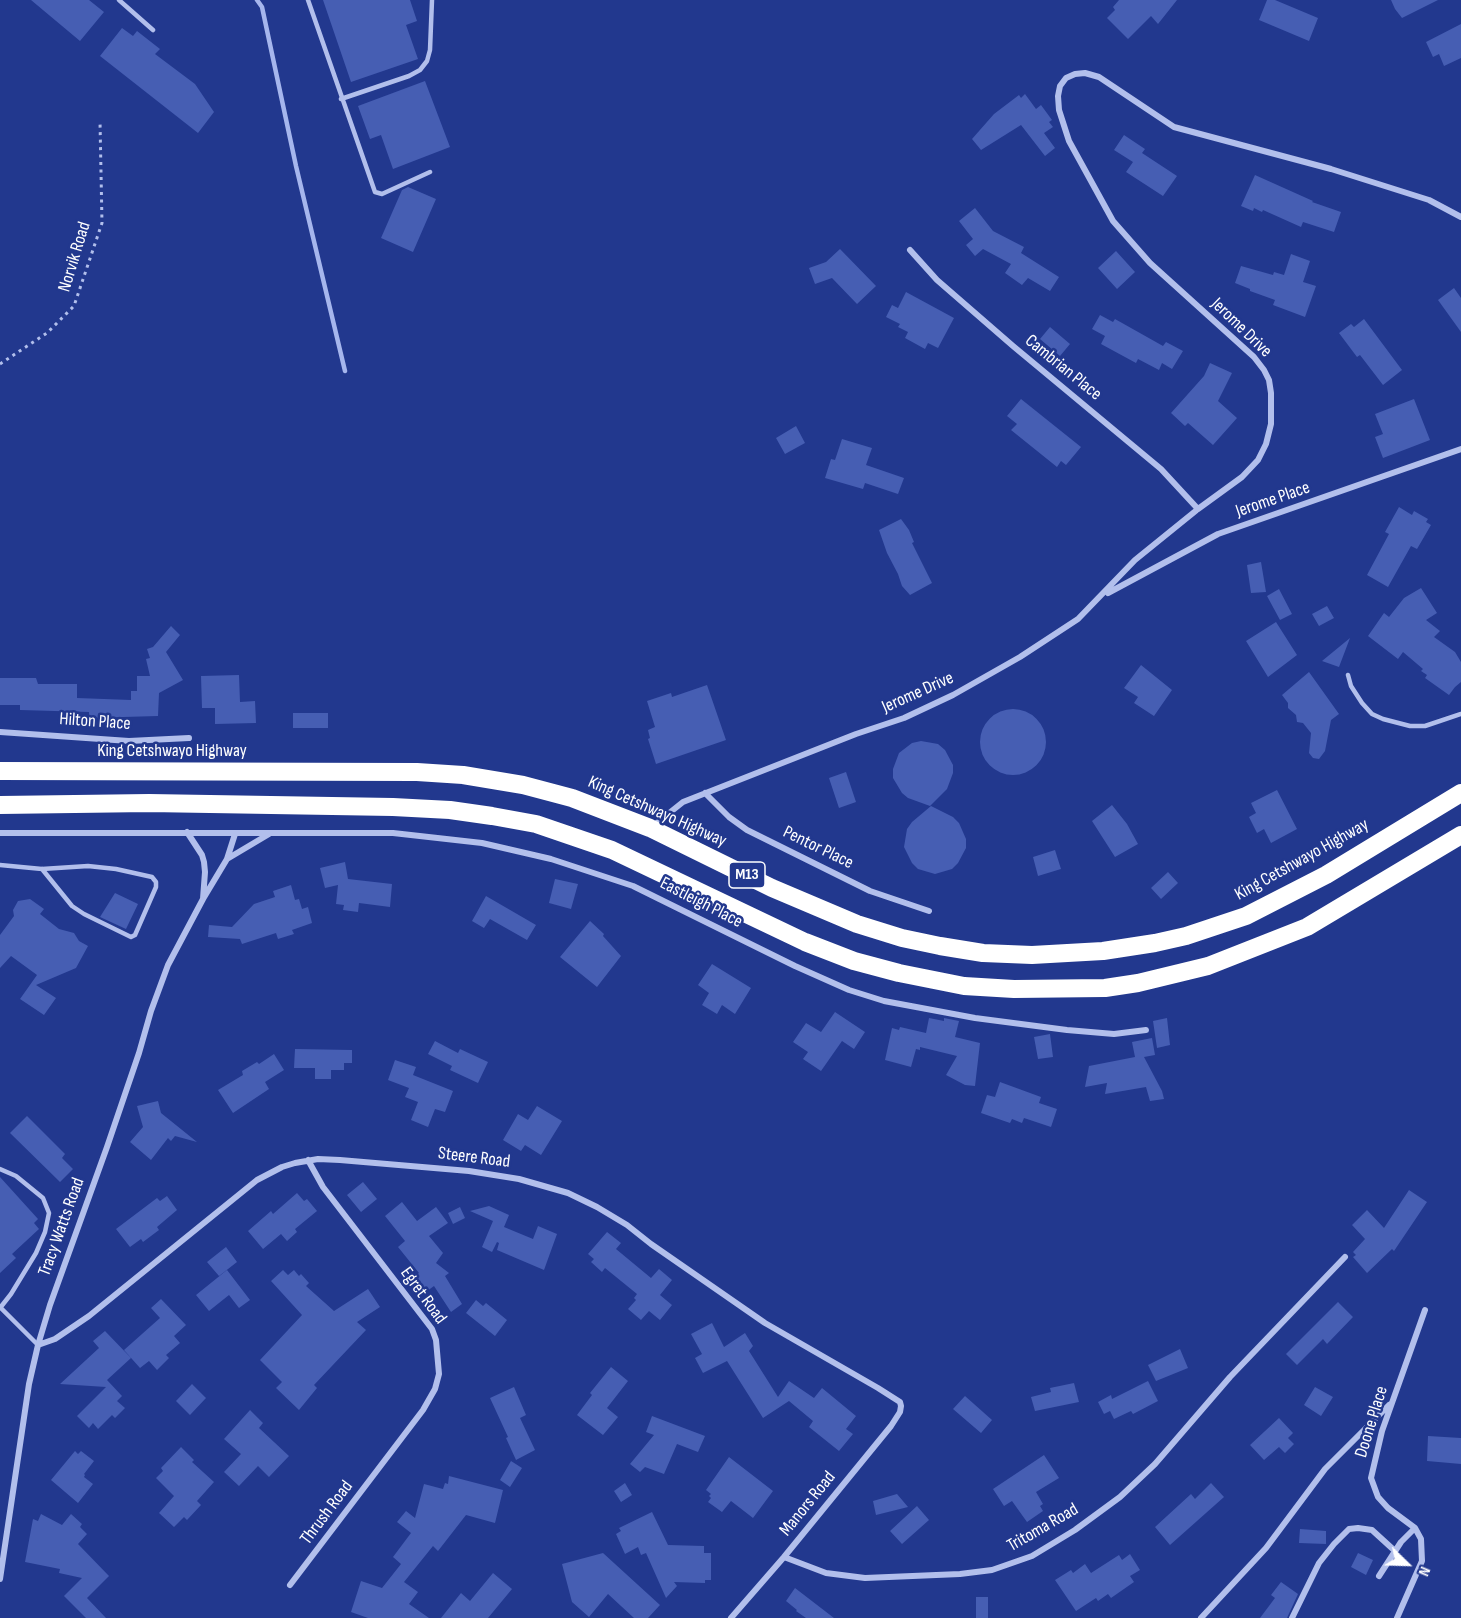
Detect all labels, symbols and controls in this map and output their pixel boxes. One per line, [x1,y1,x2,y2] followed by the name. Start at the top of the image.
[54,219,96,295] street label: Norvik Road
[1206,294,1276,362] street label: Jerome Drive
[1020,330,1106,406] street label: Cambrian Place
[1233,477,1313,523] street label: Jerome Place
[879,668,957,718] street label: Jerome Drive
[59,709,131,735] street label: Hilton Place
[97,740,247,762] street label: King Cetshwayo Highway
[584,772,730,852] street label: King Cetshwayo Highway
[1231,814,1373,906] street label: King Cetshwayo Highway
[779,822,857,874] street label: Pentor Place
[729,862,765,888] road number: M13
[656,873,746,933] street label: Eastleigh Place
[437,1143,511,1173] street label: Steere Road
[34,1175,90,1279] street label: Tracy Watts Road
[395,1263,451,1329] street label: Egret Road
[1351,1384,1393,1460] street label: Doone Place
[775,1467,841,1541] street label: Manors Road
[296,1477,358,1549] street label: Thrush Road
[1004,1499,1082,1557] street label: Tritoma Road
[1377,1534,1437,1594] north arrow
[1414,1564,1434,1579] text: N

